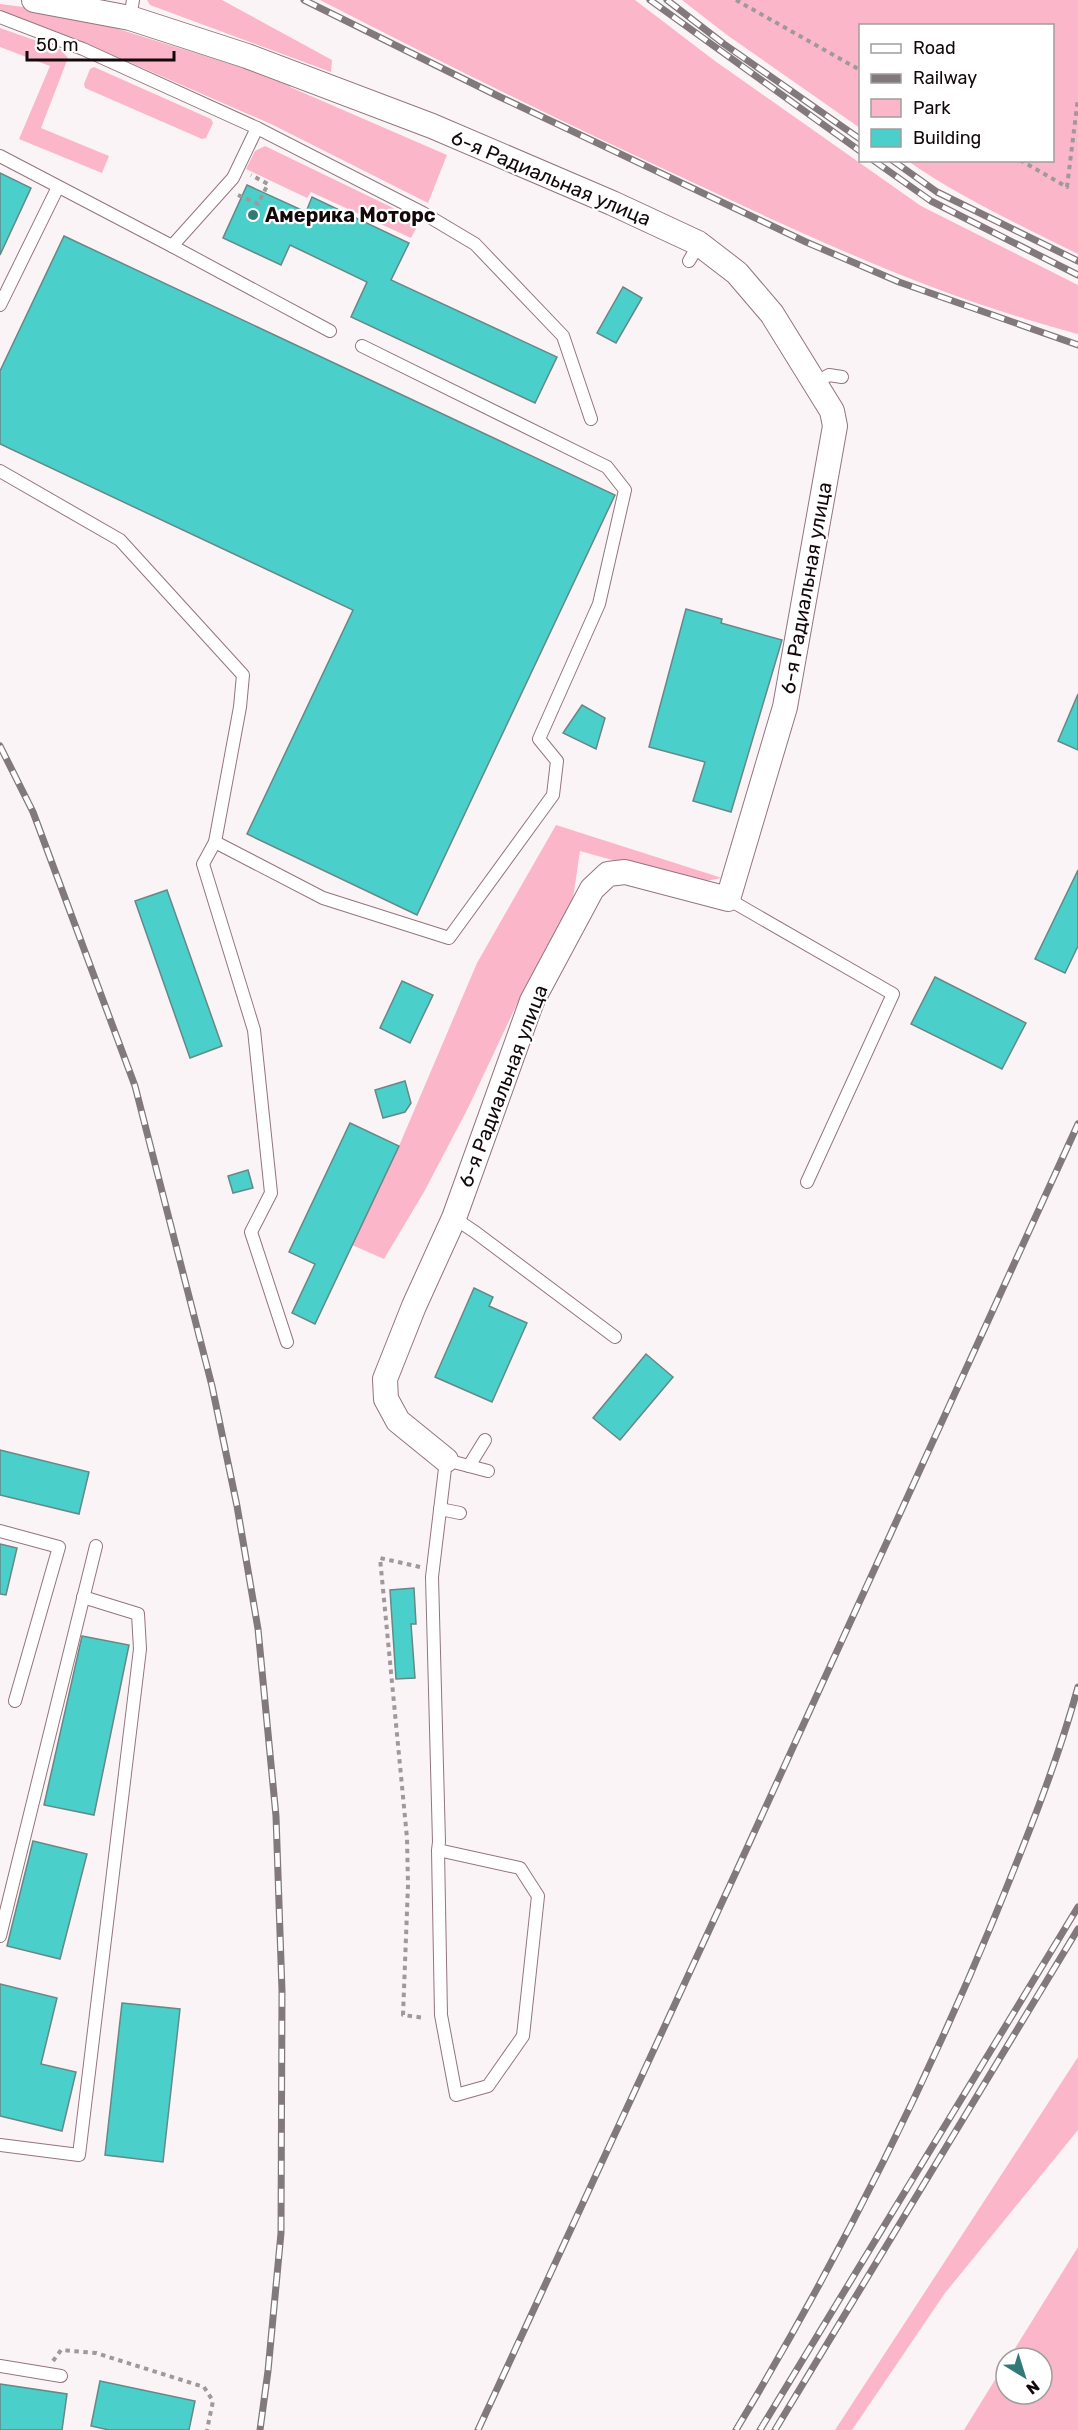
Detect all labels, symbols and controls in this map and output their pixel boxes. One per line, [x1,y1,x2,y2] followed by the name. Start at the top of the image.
[27,24,174,62] scale bar
[859,24,1054,162] legend
[36,34,79,56] text: 50 m
[913,37,956,59] text: Road
[913,67,977,89] text: Railway
[913,97,951,119] text: Park
[447,125,655,231] street label: 6-я Радиальная улица
[913,127,981,149] text: Building
[265,203,436,227] place label: Америка Моторс
[246,208,260,222] marker: Америка Моторс
[776,480,836,696] street label: 6-я Радиальная улица
[453,981,553,1191] street label: 6-я Радиальная улица
[994,2346,1054,2406] north arrow
[1023,2376,1043,2398] text: N

